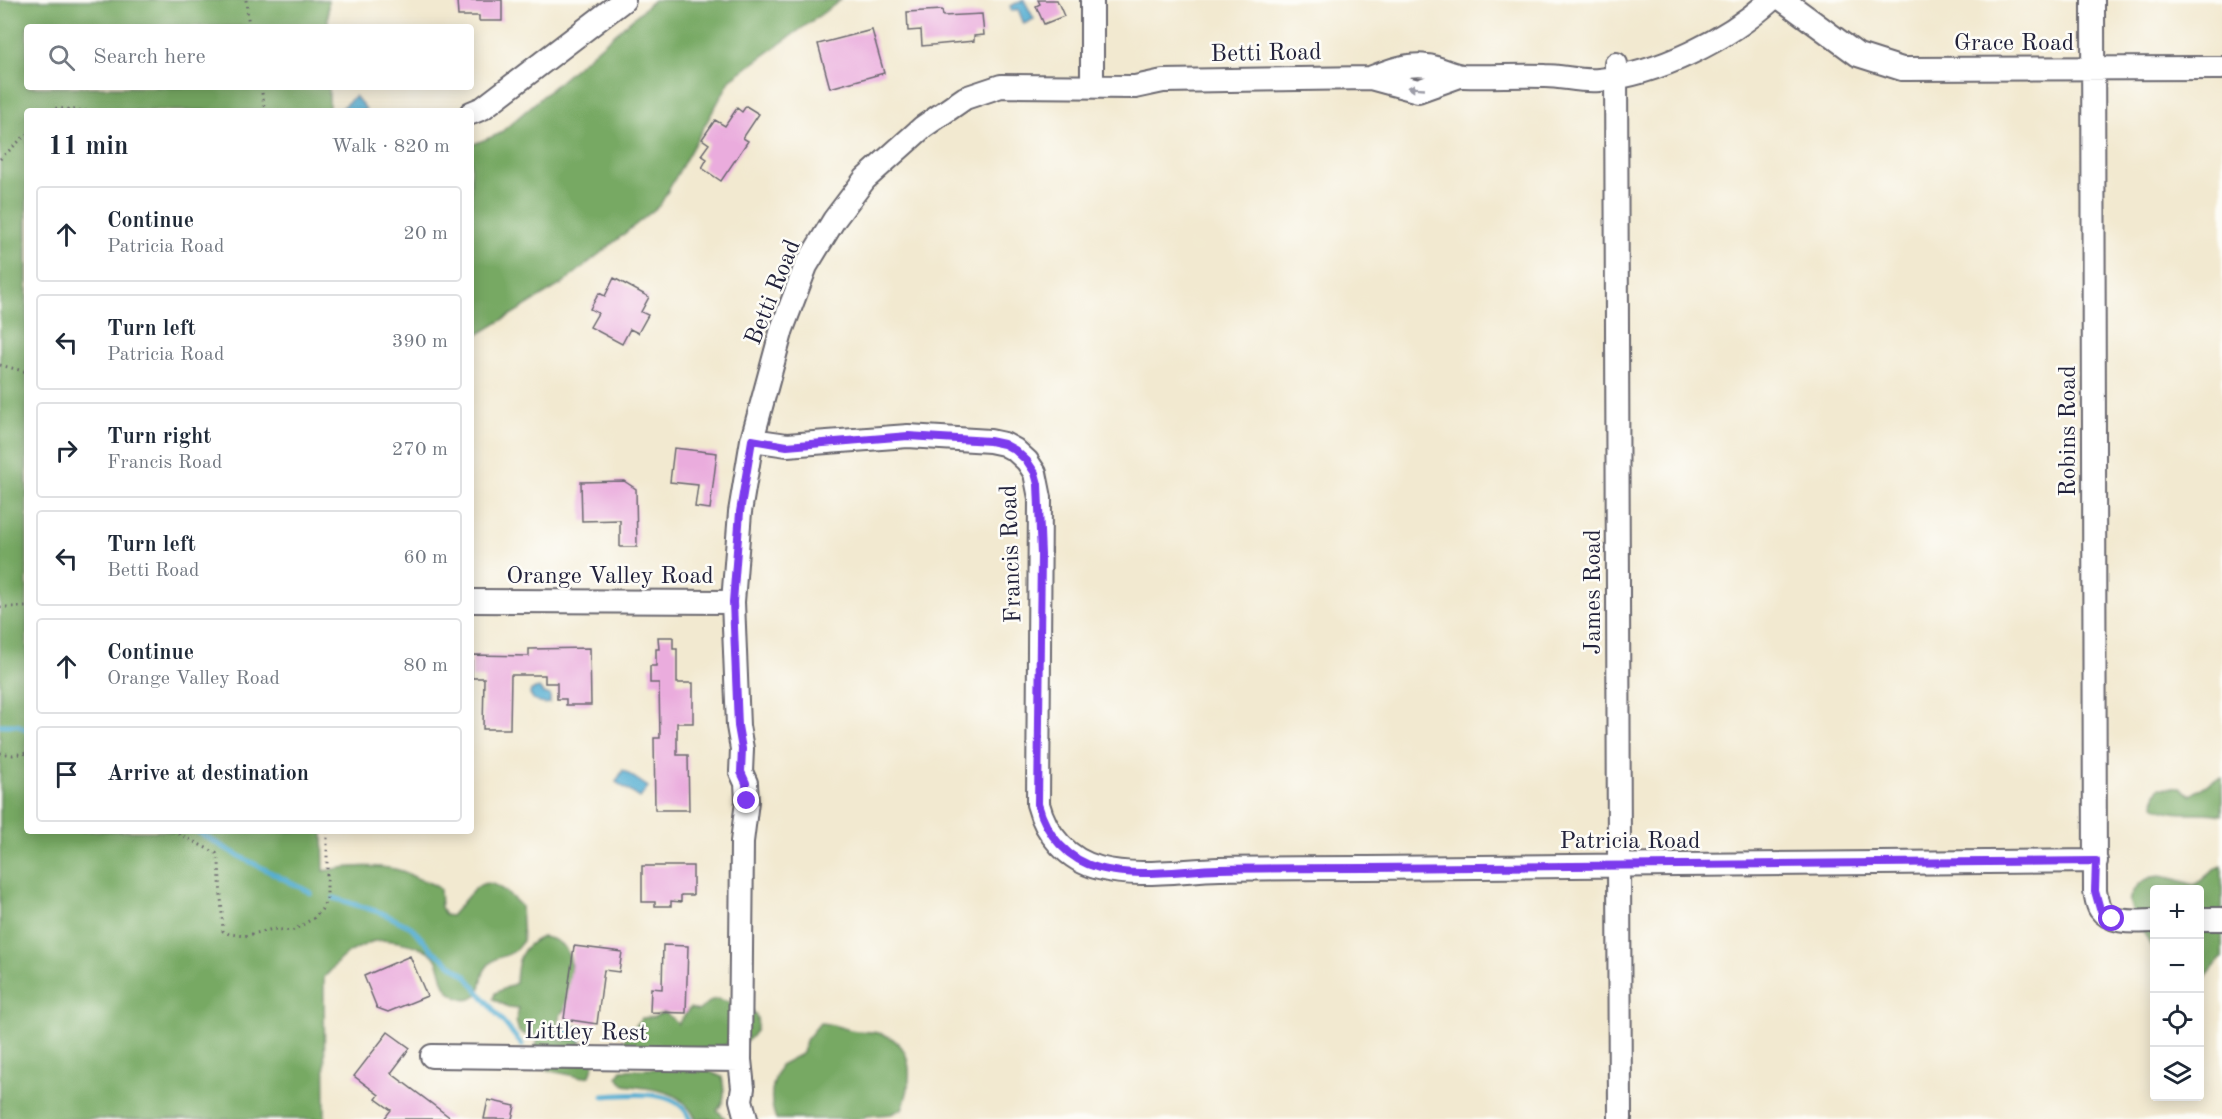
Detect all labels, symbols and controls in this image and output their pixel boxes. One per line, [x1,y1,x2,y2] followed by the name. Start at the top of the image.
[24,24,474,90] search box
[1954,32,2074,56] street label: Grace Road
[45,41,78,74] icon: search
[1210,41,1322,67] street label: Betti Road
[93,46,206,68] text: Search here
[1406,84,1425,93] one-way arrow
[48,134,128,160] text: 11 min
[331,137,450,157] text: Walk · 820 m
[107,210,194,232] text: Continue
[50,218,83,251] icon: ahead
[403,224,448,244] text: 20 m
[107,237,224,257] text: Patricia Road
[742,237,806,349] street label: Betti Road
[107,318,196,340] text: Turn left
[50,326,83,359] icon: left
[392,332,448,352] text: 390 m
[107,345,224,365] text: Patricia Road
[2057,365,2081,497] street label: Robins Road
[107,426,211,448] text: Turn right
[50,434,83,467] icon: right
[392,440,448,460] text: 270 m
[107,453,222,473] text: Francis Road
[998,484,1026,624] street label: Francis Road
[1582,529,1606,655] street label: James Road
[107,534,196,556] text: Turn left
[50,542,83,575] icon: left
[403,548,448,568] text: 60 m
[107,561,200,581] text: Betti Road
[506,565,714,589] street label: Orange Valley Road
[107,642,194,664] text: Continue
[50,650,83,683] icon: ahead
[403,656,448,676] text: 80 m
[107,669,280,689] text: Orange Valley Road
[50,758,83,791] icon: arrive
[107,763,309,785] text: Arrive at destination
[733,787,759,813] route end
[1560,830,1700,854] street label: Patricia Road
[2150,885,2204,1101] map controls
[2150,885,2204,939] button: +
[2098,905,2124,931] route start
[2150,939,2204,993] button: −
[2150,993,2204,1047] button: locate
[524,1020,648,1046] street label: Littley Rest
[2150,1047,2204,1101] button: layers

